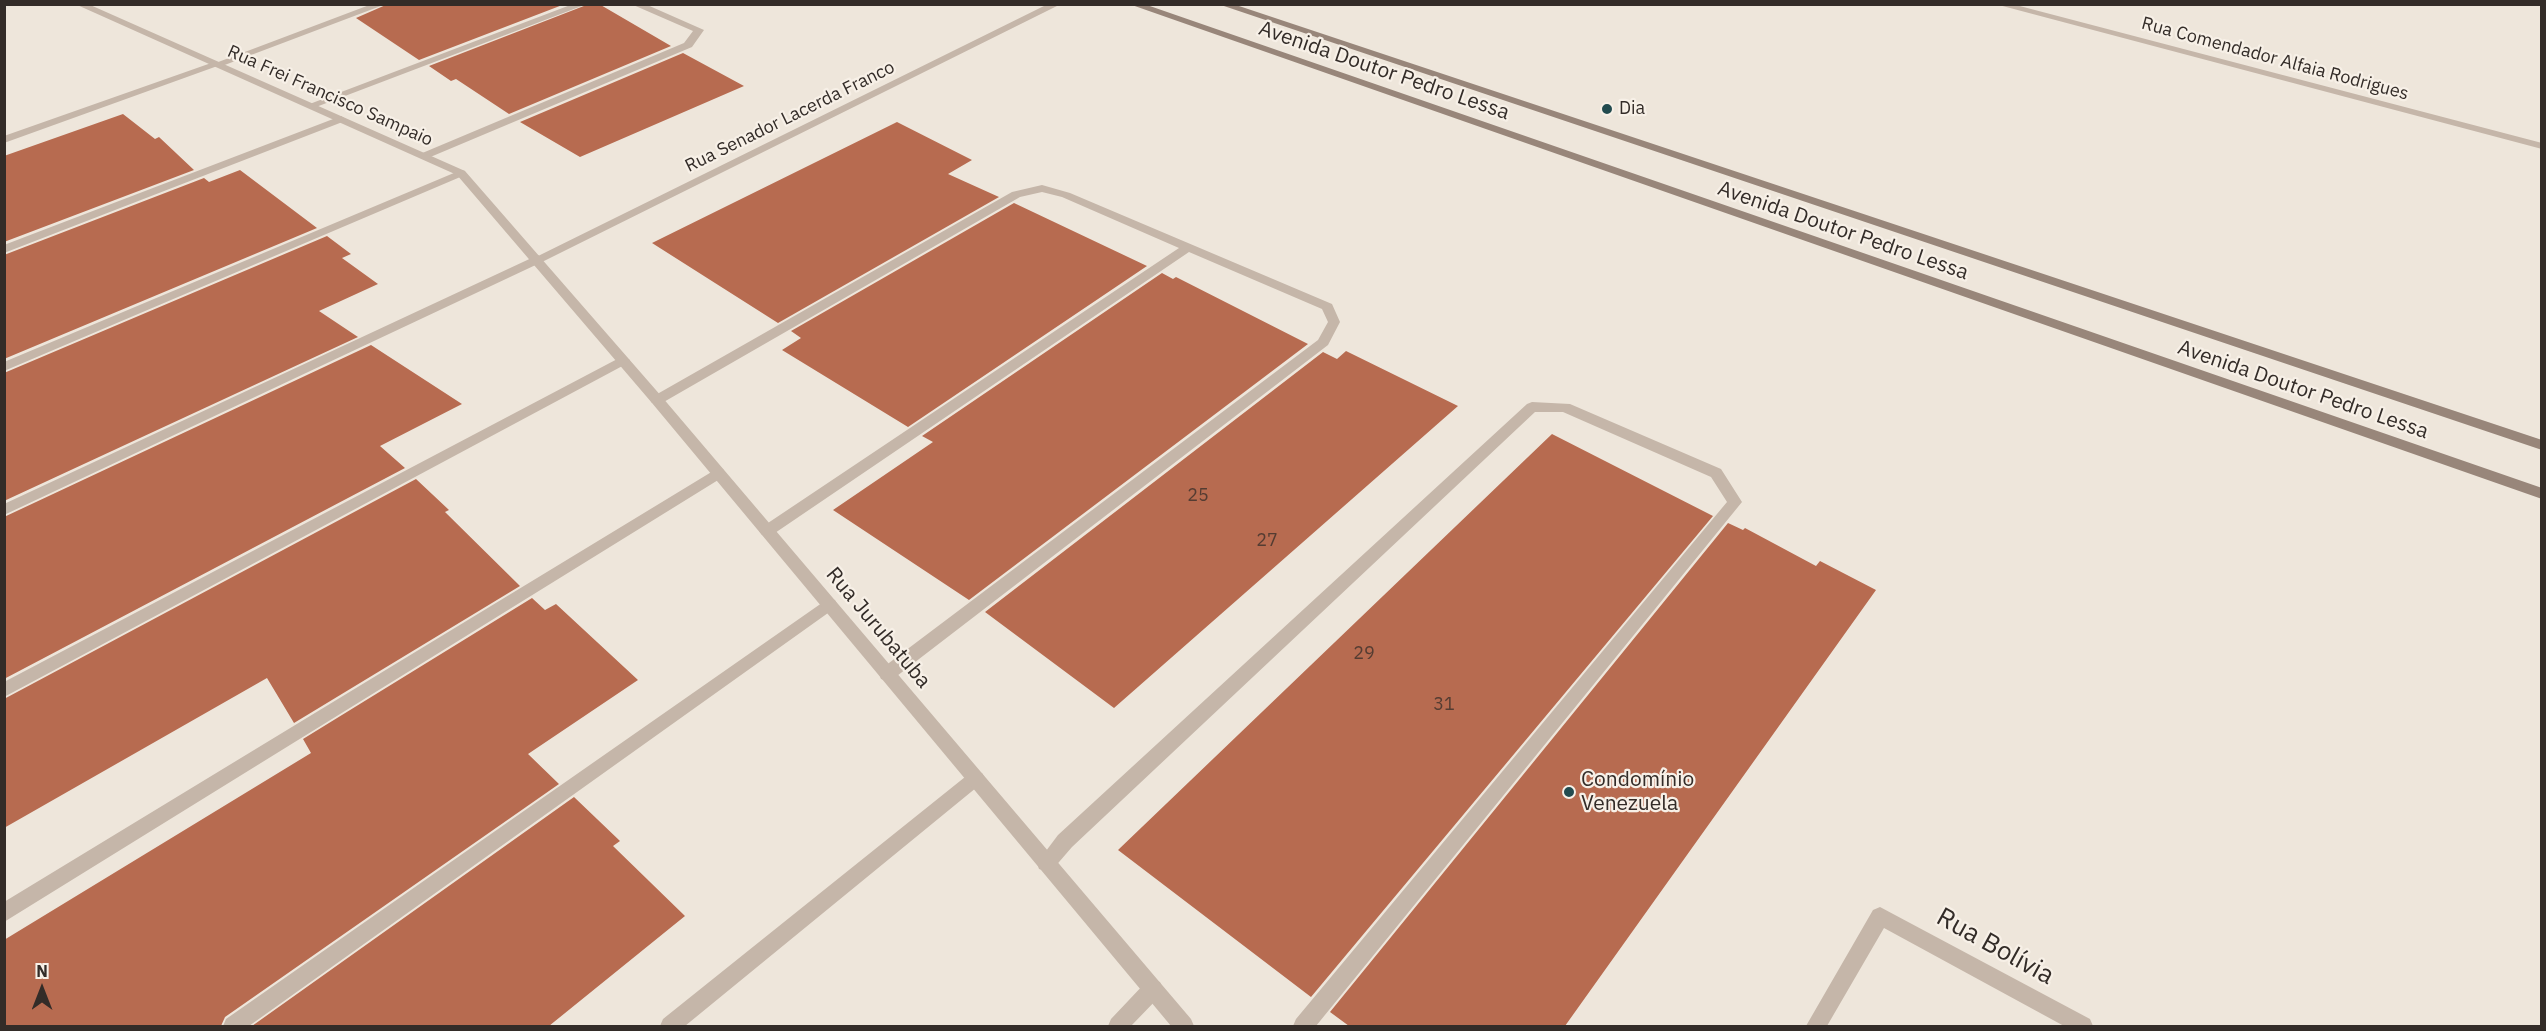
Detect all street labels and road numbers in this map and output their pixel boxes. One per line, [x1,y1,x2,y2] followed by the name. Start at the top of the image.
[2139,13,2411,105] street label: Rua Comendador Alfaia Rodrigues
[1255,16,1513,126] street label: Avenida Doutor Pedro Lessa
[224,41,436,151] street label: Rua Frei Francisco Sampaio
[682,57,898,177] street label: Rua Senador Lacerda Franco
[1714,176,1972,286] street label: Avenida Doutor Pedro Lessa
[2174,335,2432,445] street label: Avenida Doutor Pedro Lessa
[820,562,936,694] street label: Rua Jurubatuba
[1931,902,2059,992] street label: Rua Bolívia

